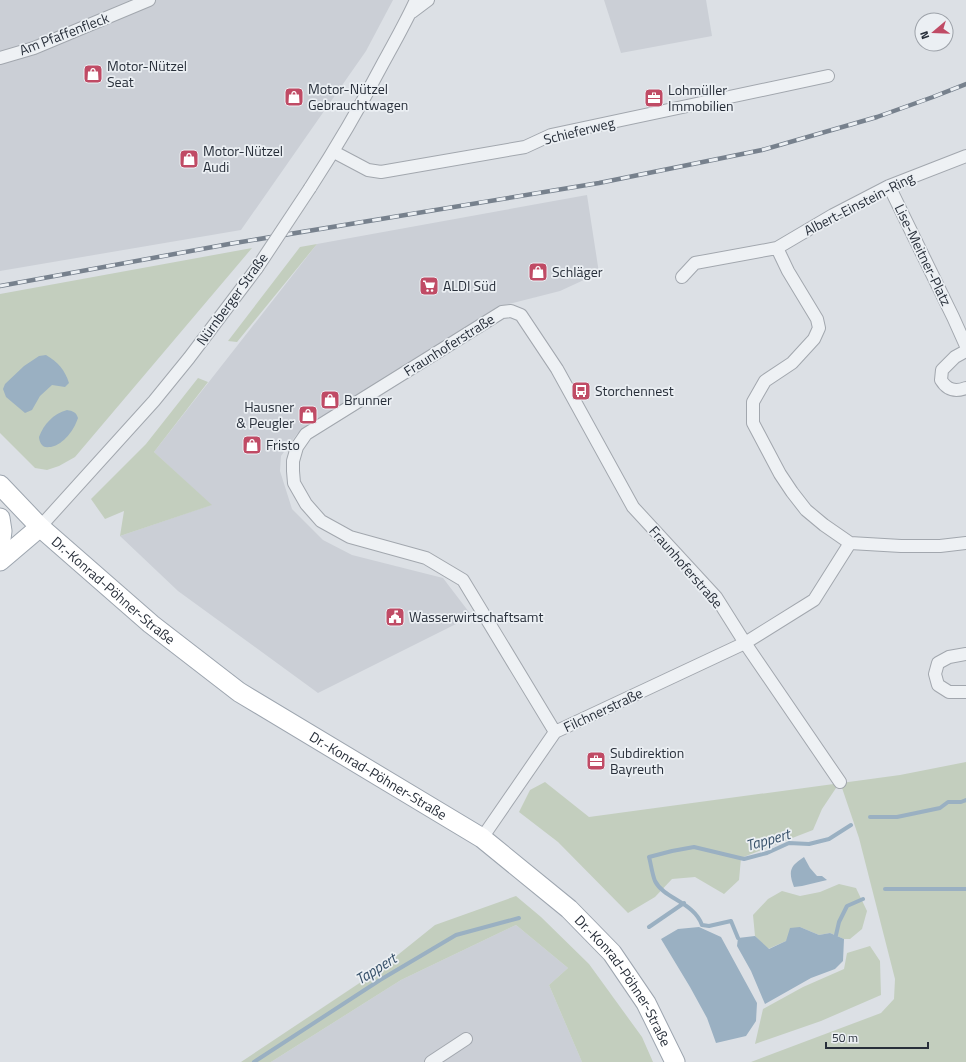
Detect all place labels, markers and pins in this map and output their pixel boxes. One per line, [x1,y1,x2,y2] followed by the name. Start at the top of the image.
[107,55,187,92] place label: Motor-Nützel Seat
[82,63,104,85] shop icon: Motor-Nützel Seat
[308,78,408,115] place label: Motor-Nützel Gebrauchtwagen
[668,79,734,116] place label: Lohmüller Immobilien
[283,86,305,108] shop icon: Motor-Nützel Gebrauchtwagen
[643,87,665,109] office icon: Lohmüller Immobilien
[203,140,283,177] place label: Motor-Nützel Audi
[178,148,200,170] shop icon: Motor-Nützel Audi
[527,261,549,283] shop icon: Schläger
[552,261,603,282] place label: Schläger
[418,275,440,297] supermarket icon: ALDI Süd
[443,275,496,296] place label: ALDI Süd
[570,380,592,402] bus stop icon: Storchennest
[595,380,674,401] place label: Storchennest
[319,389,341,411] shop icon: Brunner
[344,389,392,410] place label: Brunner
[236,396,294,433] place label: Hausner & Peugler
[297,404,319,426] shop icon: Hausner & Peugler
[241,434,263,456] shop icon: Fristo
[266,434,300,455] place label: Fristo
[384,606,406,628] public building icon: Wasserwirtschaftsamt
[409,606,544,627] place label: Wasserwirtschaftsamt
[610,742,684,779] place label: Subdirektion Bayreuth
[585,750,607,772] office icon: Subdirektion Bayreuth

